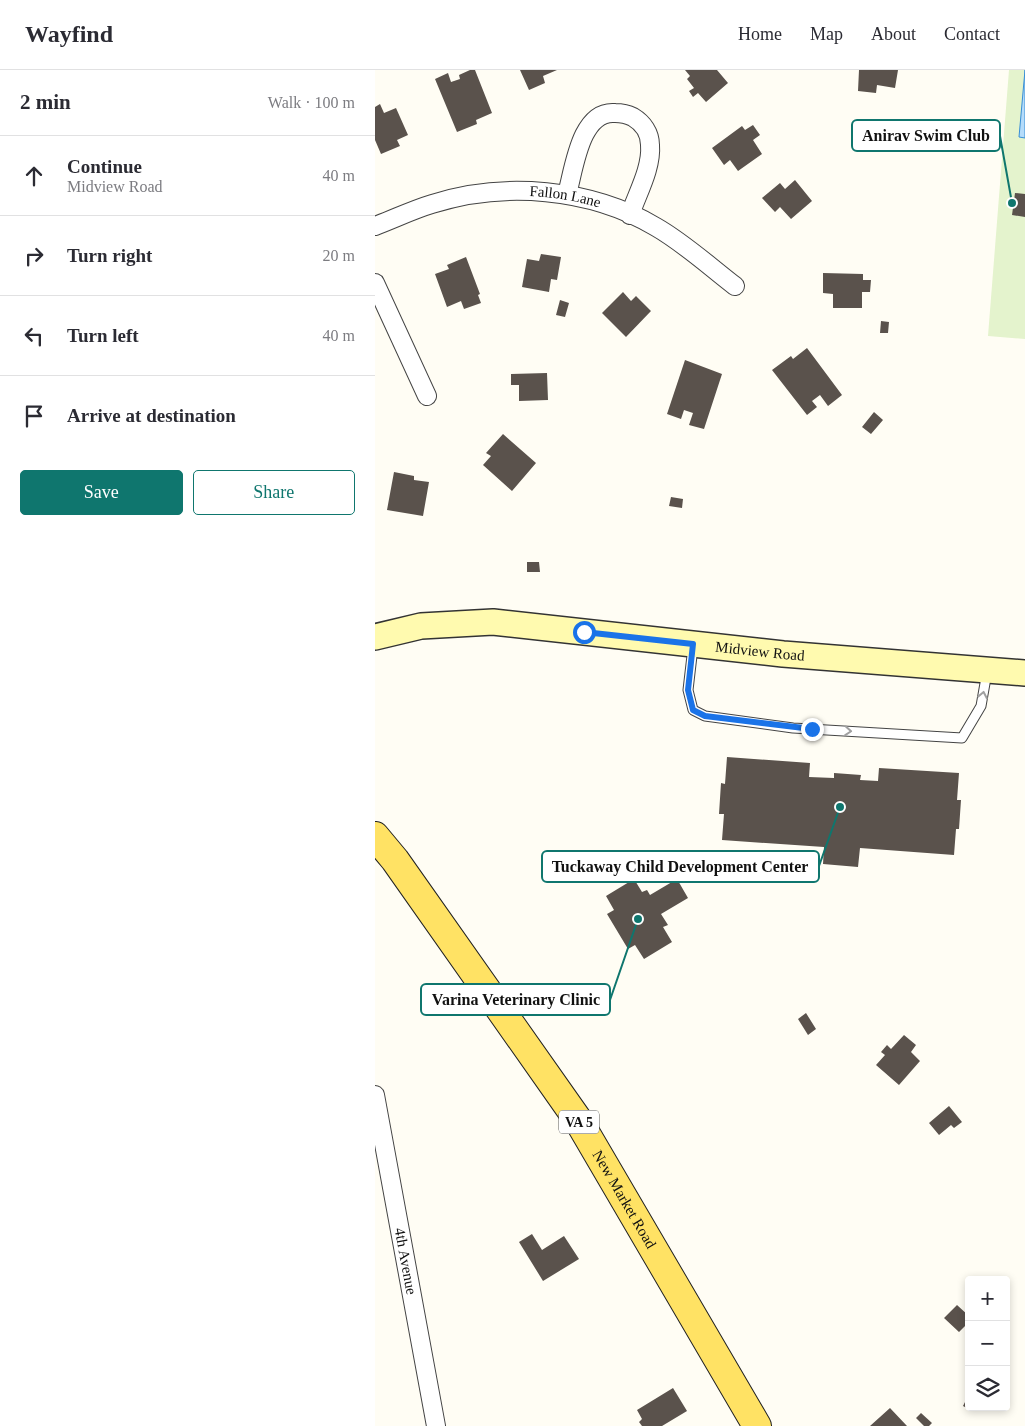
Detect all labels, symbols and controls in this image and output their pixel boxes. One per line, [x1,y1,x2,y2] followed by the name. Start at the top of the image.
[25,21,113,47] text: Wayfind
[738,24,782,44] text: Home
[810,24,843,44] text: Map
[871,24,916,44] text: About
[944,24,1000,44] text: Contact
[20,90,71,114] text: 2 min
[268,94,355,111] text: Walk · 100 m
[852,120,1000,151] callout: Anirav Swim Club
[862,127,990,144] text: Anirav Swim Club
[67,156,142,177] text: Continue
[20,162,48,190] icon: ahead
[323,167,355,184] text: 40 m
[67,178,163,195] text: Midview Road
[529,183,603,211] street label: Fallon Lane
[20,242,48,270] icon: right
[67,245,152,266] text: Turn right
[323,247,355,264] text: 20 m
[20,322,48,350] icon: left
[67,325,139,346] text: Turn left
[323,327,355,344] text: 40 m
[20,402,48,430] icon: arrive
[67,405,236,426] text: Arrive at destination
[20,470,183,515] button: Save
[193,470,355,515] button: Share
[573,621,596,644] route start
[715,639,806,664] street label: Midview Road
[977,691,987,699] one-way arrow
[801,718,824,741] route end
[844,726,852,737] one-way arrow
[542,851,819,882] callout: Tuckaway Child Development Center
[552,858,808,876] text: Tuckaway Child Development Center
[421,984,610,1015] callout: Varina Veterinary Clinic
[432,991,600,1009] text: Varina Veterinary Clinic
[559,1110,599,1134] road number: VA 5
[589,1147,660,1252] street label: New Market Road
[392,1226,420,1296] street label: 4th Avenue
[965,1276,1010,1411] map controls
[965,1276,1010,1321] button: +
[965,1321,1010,1366] button: −
[965,1366,1010,1411] button: layers

